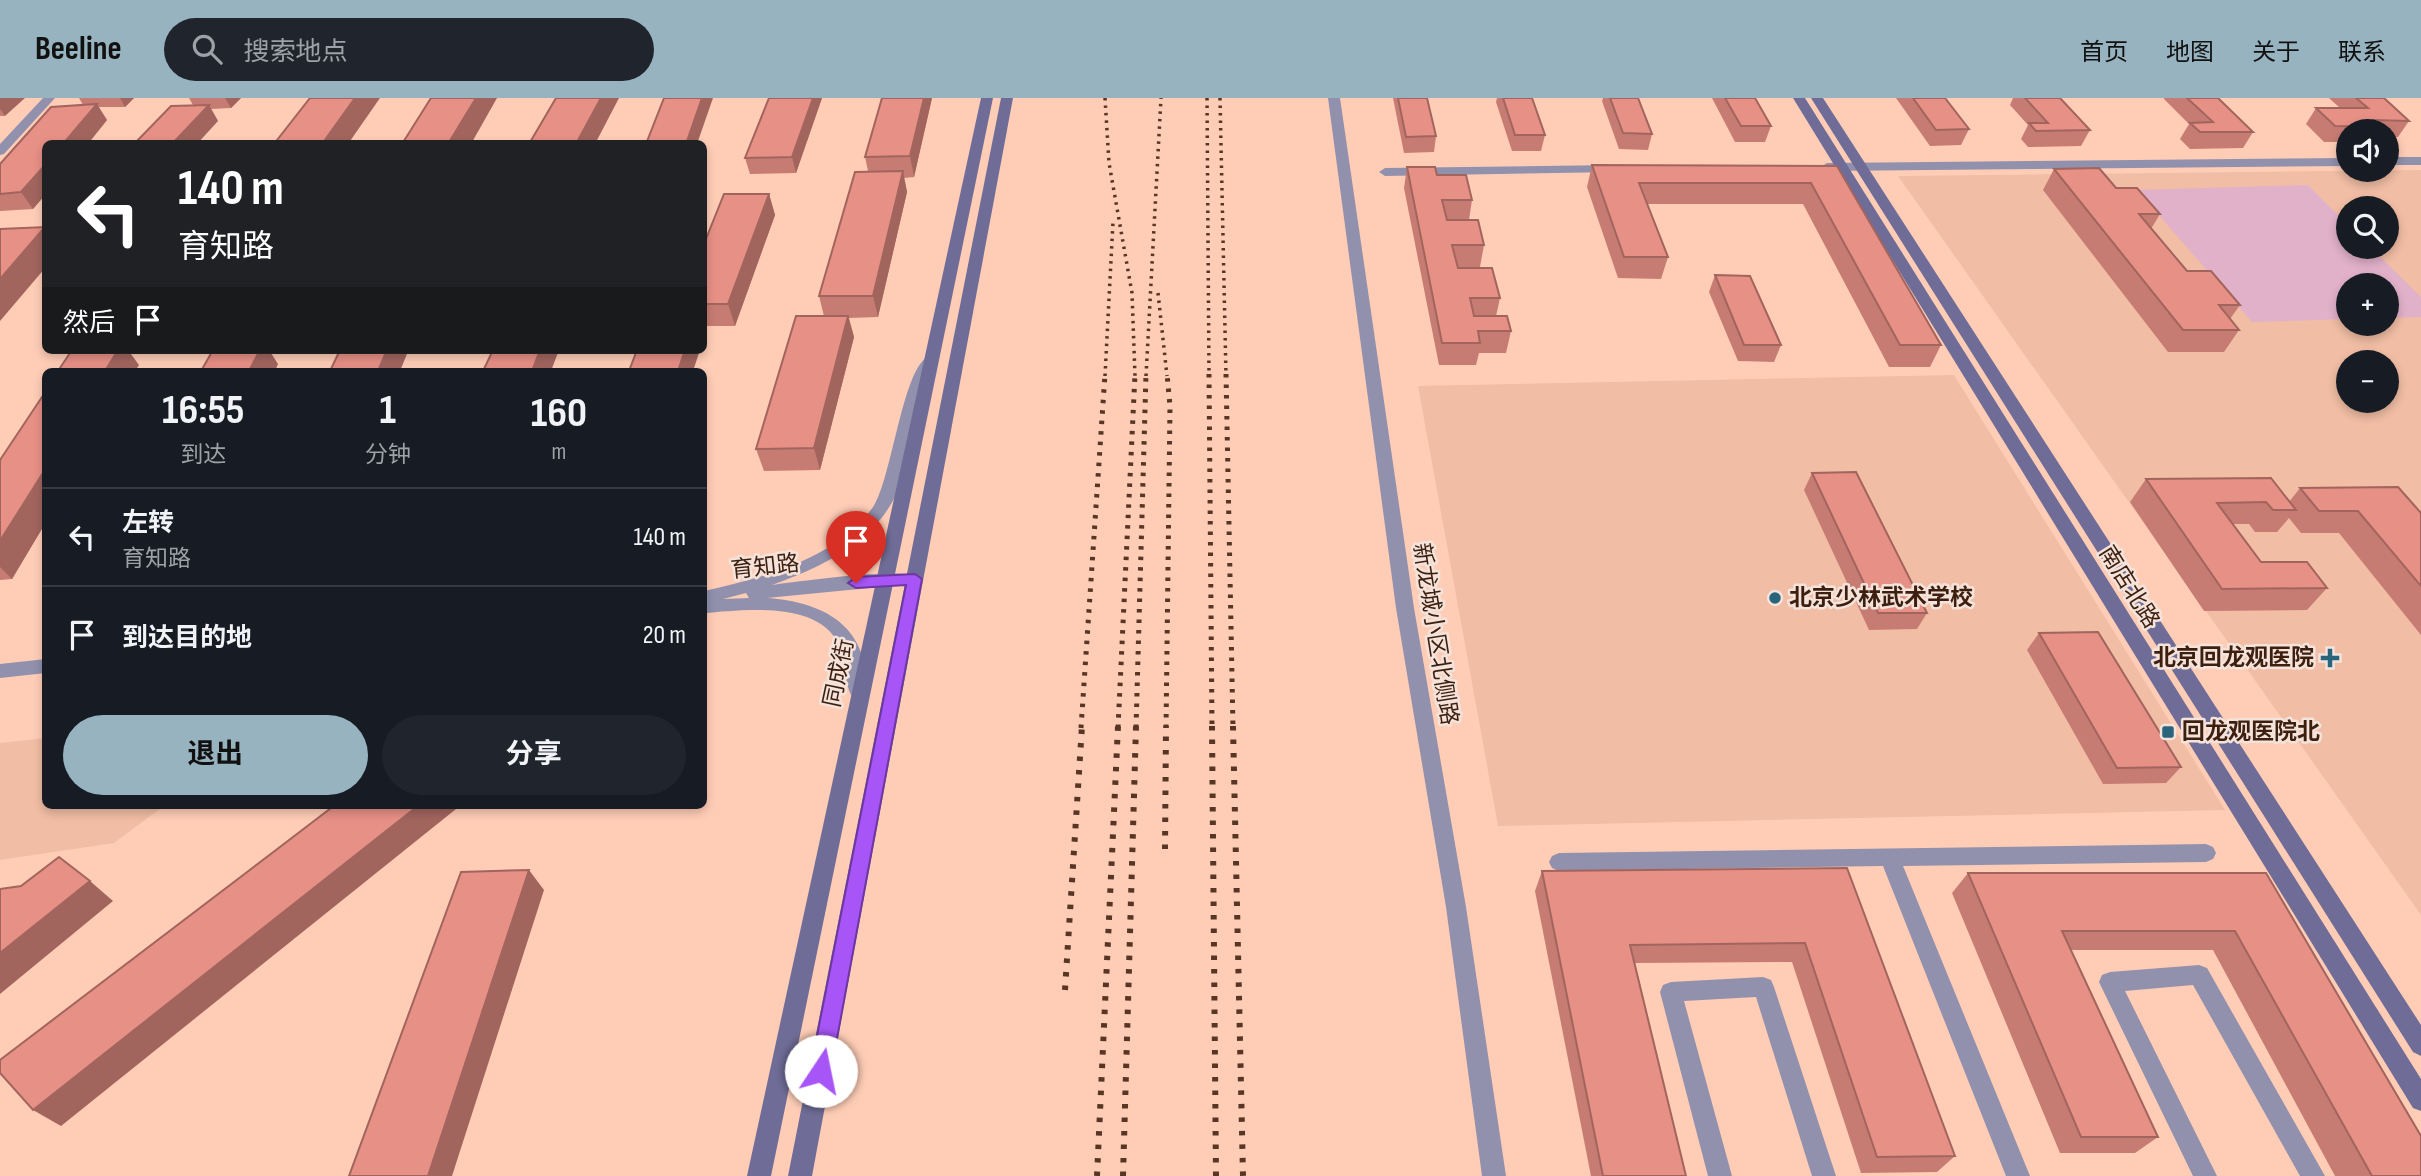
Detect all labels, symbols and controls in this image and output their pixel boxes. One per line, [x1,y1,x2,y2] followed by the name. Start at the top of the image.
[164,18,654,81] search box
[35,29,122,69] text: Beeline
[188,30,226,68] icon: search
[244,37,348,68] text: 搜索地点
[2080,38,2128,67] text: 首页
[2166,38,2214,67] text: 地图
[2252,38,2300,67] text: 关于
[2338,38,2386,67] text: 联系
[2336,119,2399,413] map controls
[2336,119,2399,182] button: sound
[178,160,284,219] text: 140 m
[63,168,154,259] icon: left
[2336,196,2399,259] button: search
[178,228,274,267] text: 育知路
[2336,273,2399,336] button: +
[129,301,167,339] icon: arrive
[63,308,115,339] text: 然后
[2336,350,2399,413] button: −
[162,385,245,436] text: 16:55
[379,385,396,436] text: 1
[531,388,587,439] text: 160
[551,438,566,466] text: m
[180,441,226,469] text: 到达
[365,441,411,469] text: 分钟
[122,508,174,539] text: 左转
[826,511,886,583] pin
[63,518,101,556] icon: left
[634,522,686,553] text: 140 m
[837,522,875,560] icon: arrive
[1407,541,1463,727] street label: 新龙城小区北侧路
[2093,541,2165,633] street label: 南店北路
[122,545,191,573] text: 育知路
[729,549,801,585] street label: 育知路
[1789,584,1973,612] place label: 北京少林武术学校
[1767,590,1783,606] marker: 北京少林武术学校
[63,616,101,654] icon: arrive
[643,620,686,651] text: 20 m
[122,623,252,654] text: 到达目的地
[818,636,860,710] street label: 同成街
[2153,644,2314,672] place label: 北京回龙观医院
[2320,648,2340,668] marker: 北京回龙观医院
[63,715,368,795] button: 退出
[382,715,686,795] button: 分享
[2182,718,2320,746] place label: 回龙观医院北
[2160,724,2176,740] marker: 回龙观医院北
[784,1034,858,1108] position arrow

